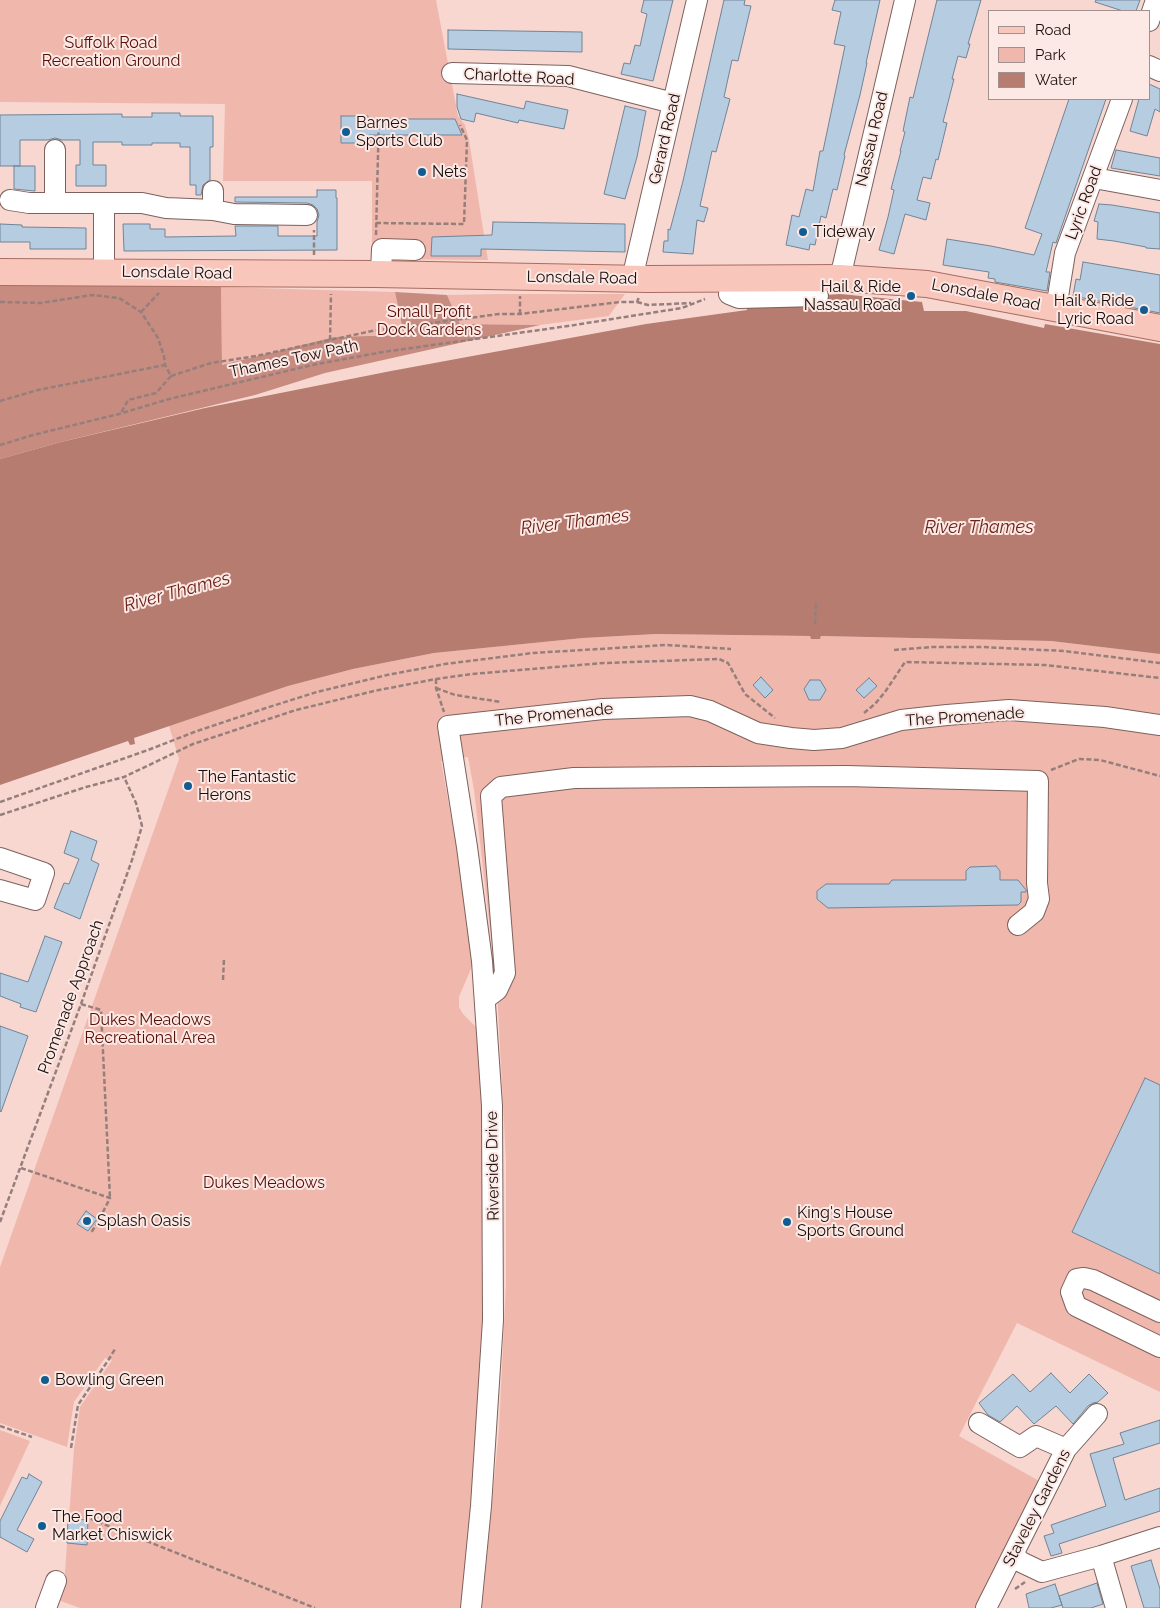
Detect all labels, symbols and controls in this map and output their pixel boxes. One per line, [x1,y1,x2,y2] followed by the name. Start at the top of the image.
[988,10,1150,100] legend
[1035,21,1071,39] text: Road
[42,33,180,71] park label: Suffolk Road Recreation Ground
[1035,46,1066,64] text: Park
[463,65,575,89] street label: Charlotte Road
[1035,71,1077,89] text: Water
[852,90,892,188] street label: Nassau Road
[645,92,685,186] street label: Gerard Road
[356,113,443,151] place label: Barnes Sports Club
[340,126,352,138] marker: Barnes Sports Club
[432,162,467,182] place label: Nets
[1062,164,1106,242] street label: Lyric Road
[416,166,428,178] marker: Nets
[813,222,875,242] place label: Tideway
[797,226,809,238] marker: Tideway
[122,262,232,284] street label: Lonsdale Road
[527,267,637,289] street label: Lonsdale Road
[930,275,1042,315] street label: Lonsdale Road
[804,277,901,315] place label: Hail & Ride Nassau Road
[905,290,917,302] marker: Hail & Ride Nassau Road
[1054,291,1134,329] place label: Hail & Ride Lyric Road
[377,302,481,340] park label: Small Profit Dock Gardens
[1138,304,1150,316] marker: Hail & Ride Lyric Road
[228,336,360,382] street label: Thames Tow Path
[520,505,630,539] water label: River Thames
[924,517,1034,539] water label: River Thames
[121,567,233,617] water label: River Thames
[494,699,614,731] street label: The Promenade
[905,703,1025,731] street label: The Promenade
[198,767,296,805] place label: The Fantastic Herons
[182,780,194,792] marker: The Fantastic Herons
[34,917,108,1077] street label: Promenade Approach
[85,1010,215,1048] park label: Dukes Meadows Recreational Area
[482,1111,504,1221] street label: Riverside Drive
[203,1173,325,1193] park label: Dukes Meadows
[797,1203,904,1241] place label: King's House Sports Ground
[97,1211,190,1231] place label: Splash Oasis
[81,1215,93,1227] marker: Splash Oasis
[781,1216,793,1228] marker: King's House Sports Ground
[55,1370,164,1390] place label: Bowling Green
[39,1374,51,1386] marker: Bowling Green
[999,1446,1075,1570] street label: Staveley Gardens
[52,1507,172,1545] place label: The Food Market Chiswick
[36,1520,48,1532] marker: The Food Market Chiswick

